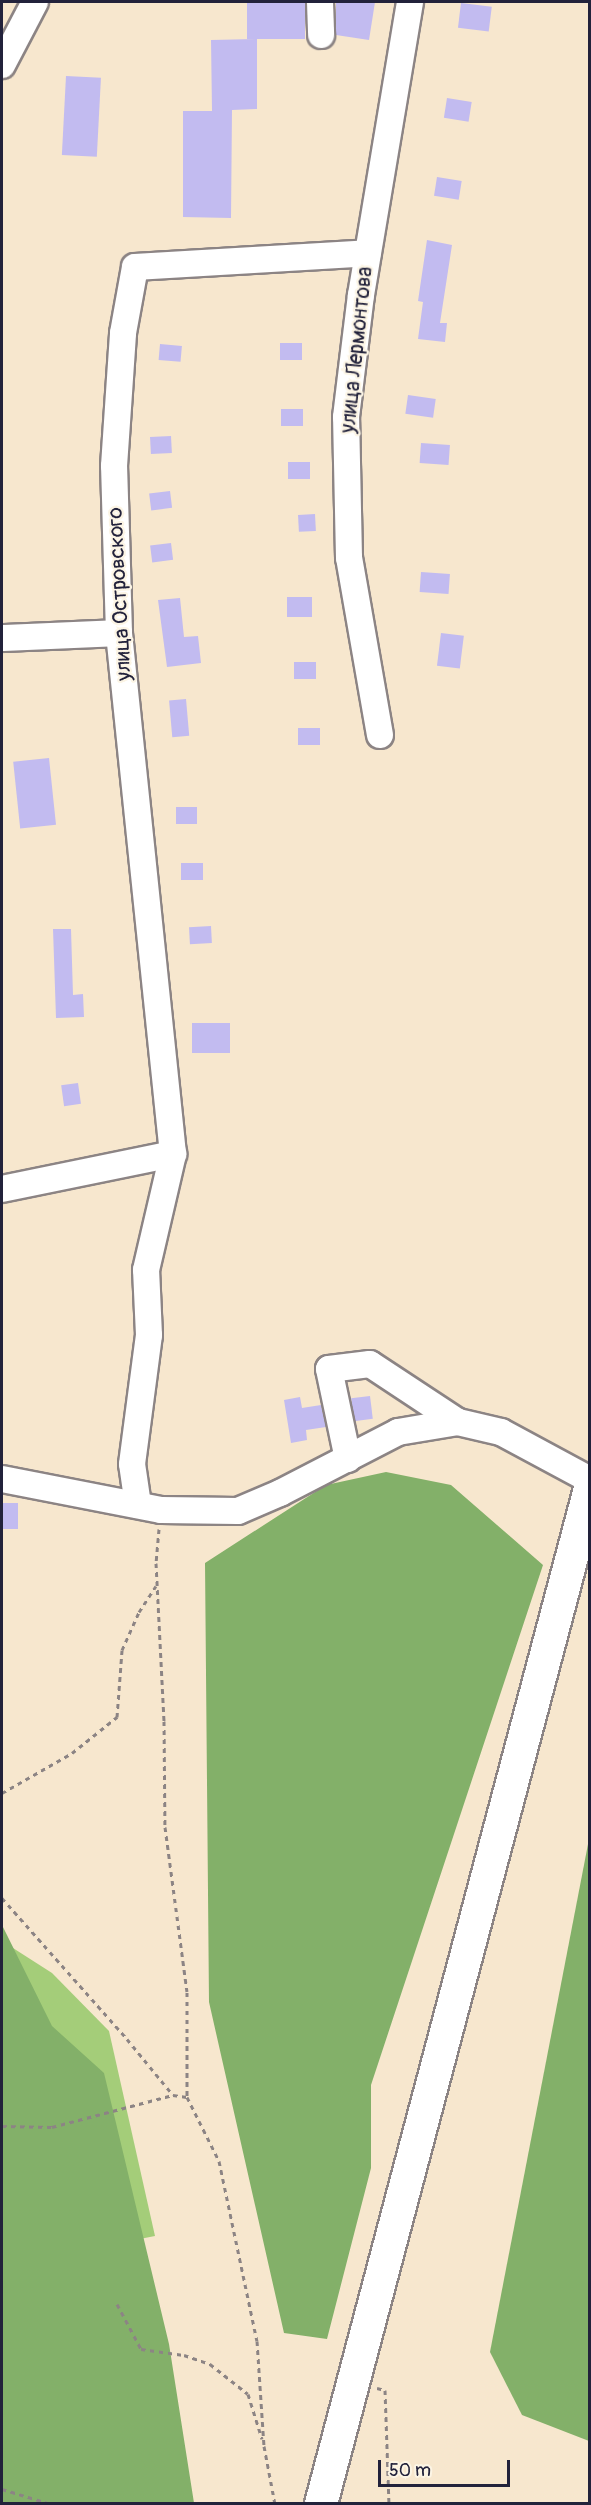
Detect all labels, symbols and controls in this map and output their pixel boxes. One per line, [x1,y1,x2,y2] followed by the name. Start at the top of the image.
[336,266,378,434] street label: улица Лермонтова
[103,507,137,681] street label: улица Островского
[381,2448,513,2486] scale bar
[389,2459,431,2482] text: 50 m

